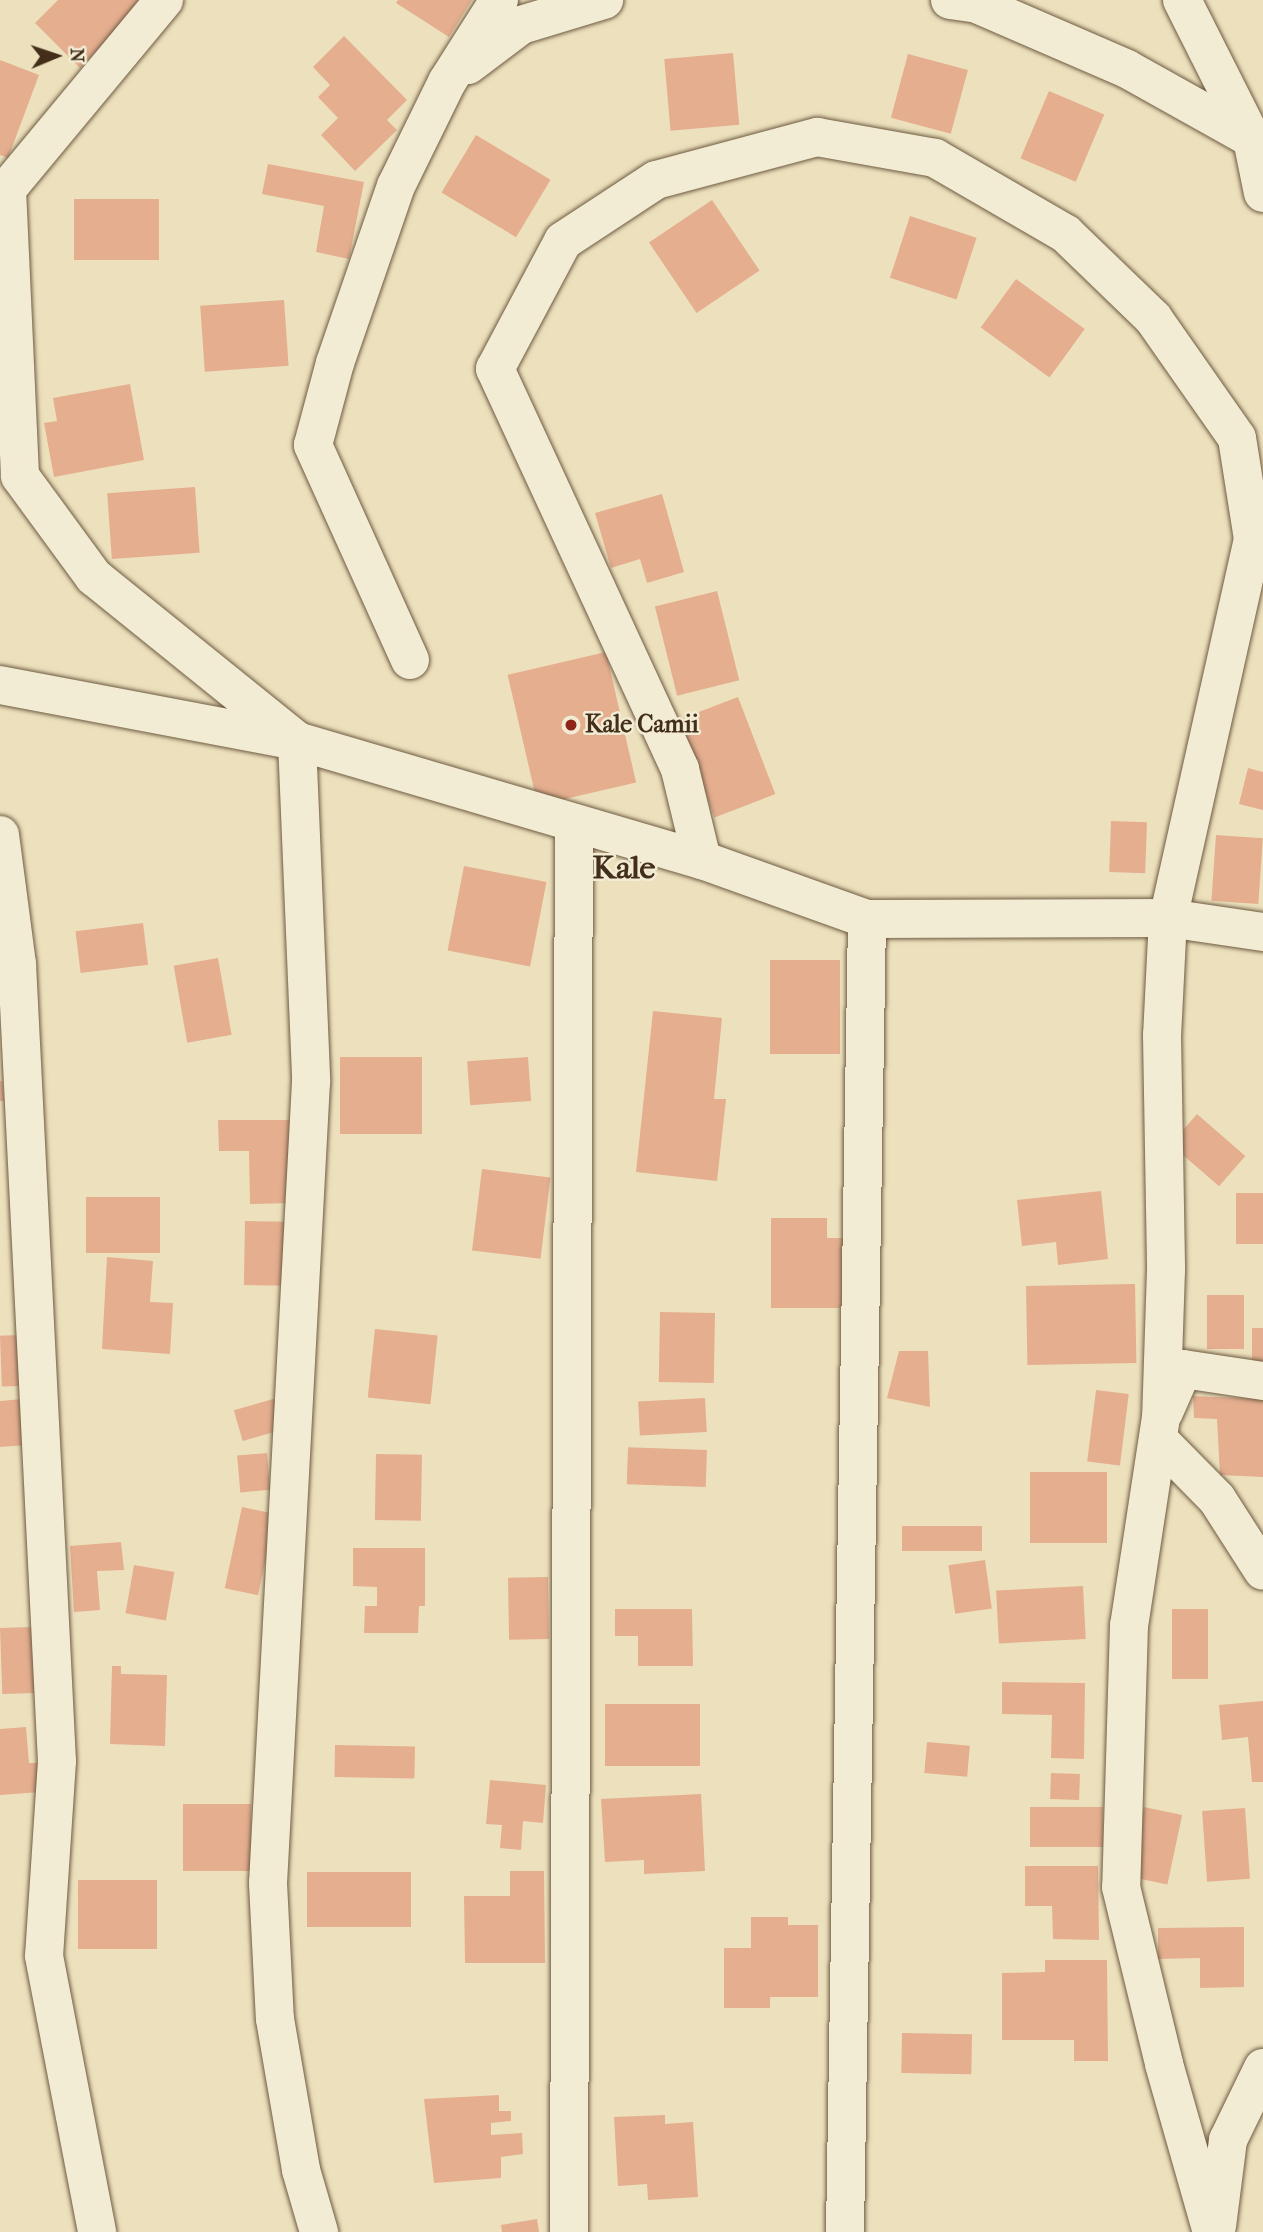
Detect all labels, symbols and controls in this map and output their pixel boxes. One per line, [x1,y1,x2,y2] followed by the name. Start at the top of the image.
[21,21,91,91] north arrow
[66,48,88,63] text: N
[585,711,699,739] place label: Kale Camii
[563,717,579,733] marker: Kale Camii
[593,849,655,887] district label: Kale

